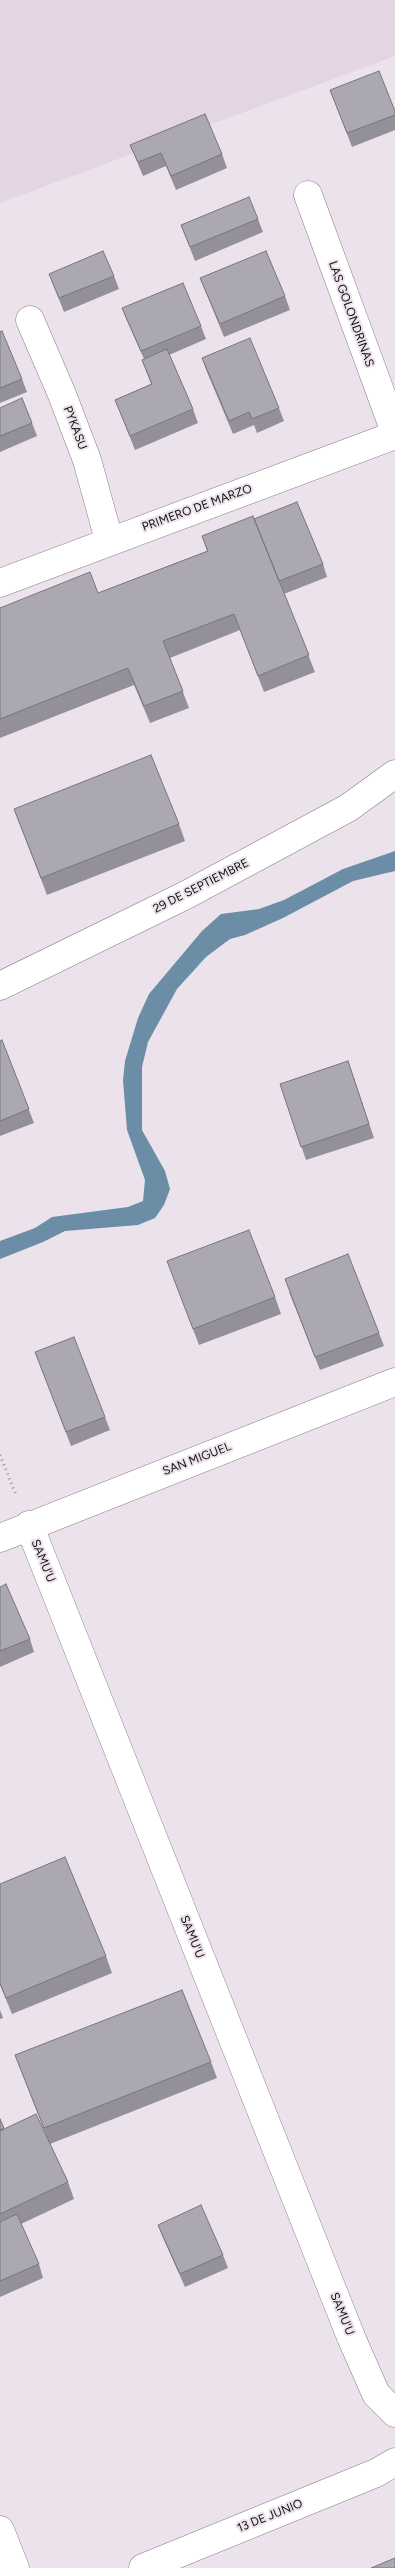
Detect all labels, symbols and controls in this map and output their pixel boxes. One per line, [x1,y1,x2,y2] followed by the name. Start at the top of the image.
[325,259,377,369] street label: LAS GOLONDRINAS
[60,404,90,452] street label: PYKASU
[140,481,254,535] street label: PRIMERO DE MARZO
[151,856,251,916] street label: 29 DE SEPTIEMBRE
[161,1439,233,1479] street label: SAN MIGUEL
[28,1537,58,1585] street label: SAMU'U
[177,1913,207,1961] street label: SAMU'U
[327,2290,357,2338] street label: SAMU'U
[235,2496,305,2536] street label: 13 DE JUNIO

